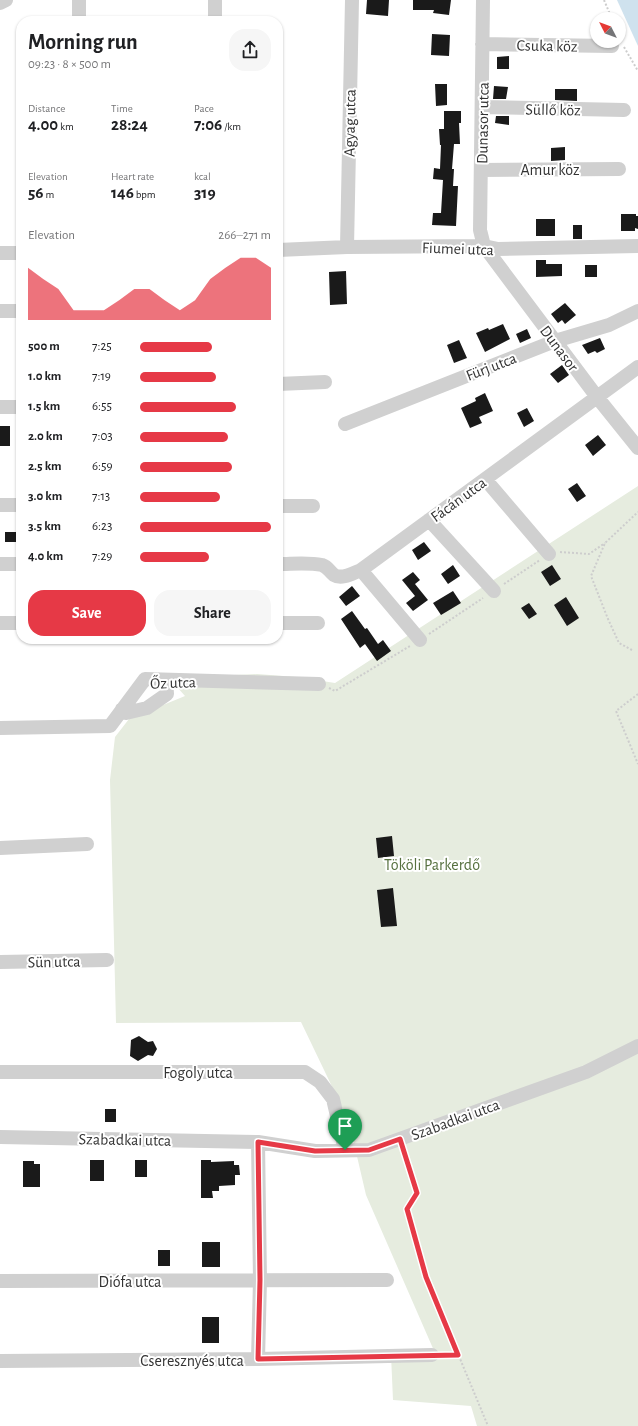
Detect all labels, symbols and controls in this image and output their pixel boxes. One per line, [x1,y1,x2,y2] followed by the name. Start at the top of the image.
[590,12,626,48] north arrow
[590,12,626,48] map controls
[229,29,271,71] button: share
[28,31,138,53] text: Morning run
[517,37,578,55] street label: Csuka köz
[28,58,111,71] text: 09:23 · 8 × 500 m
[474,82,492,164] street label: Dunasor utca
[341,89,360,157] street label: Agyag utca
[525,102,581,118] street label: Süllő köz
[28,103,65,114] text: Distance
[111,103,133,114] text: Time
[194,103,214,114] text: Pace
[28,116,58,133] text: 4.00
[111,116,148,133] text: 28:24
[194,116,222,133] text: 7:06
[58,121,74,132] text: km
[222,121,241,132] text: /km
[521,162,580,178] street label: Amur köz
[28,171,68,182] text: Elevation
[111,171,154,182] text: Heart rate
[194,171,211,182] text: kcal
[28,184,44,201] text: 56
[111,184,134,201] text: 146
[194,184,216,201] text: 319
[44,189,54,200] text: m
[134,189,156,200] text: bpm
[28,229,75,242] text: Elevation
[218,229,271,242] text: 266–271 m
[422,240,494,258] street label: Fiumei utca
[537,323,582,375] street label: Dunasor
[28,340,60,353] text: 500 m
[92,340,112,353] text: 7:25
[464,350,519,385] street label: Fürj utca
[28,370,61,383] text: 1.0 km
[92,370,111,383] text: 7:19
[28,400,60,413] text: 1.5 km
[92,400,112,413] text: 6:55
[28,430,63,443] text: 2.0 km
[92,430,113,443] text: 7:03
[28,460,62,473] text: 2.5 km
[92,460,113,473] text: 6:59
[428,474,489,525] street label: Fácán utca
[28,490,62,503] text: 3.0 km
[92,490,110,503] text: 7:13
[28,520,61,533] text: 3.5 km
[92,520,112,533] text: 6:23
[28,550,63,563] text: 4.0 km
[92,550,112,563] text: 7:29
[28,590,146,636] button: Save
[154,590,271,636] button: Share
[150,672,196,692] street label: Őz utca
[384,857,480,873] park label: Tököli Parkerdő
[27,954,81,970] street label: Sün utca
[163,1065,233,1082] street label: Fogoly utca
[409,1097,502,1143] street label: Szabadkai utca
[328,1109,362,1150] pin
[334,1115,356,1137] icon: arrive
[78,1131,171,1149] street label: Szabadkai utca
[99,1274,161,1290] street label: Diófa utca
[140,1353,244,1370] street label: Cseresznyés utca

